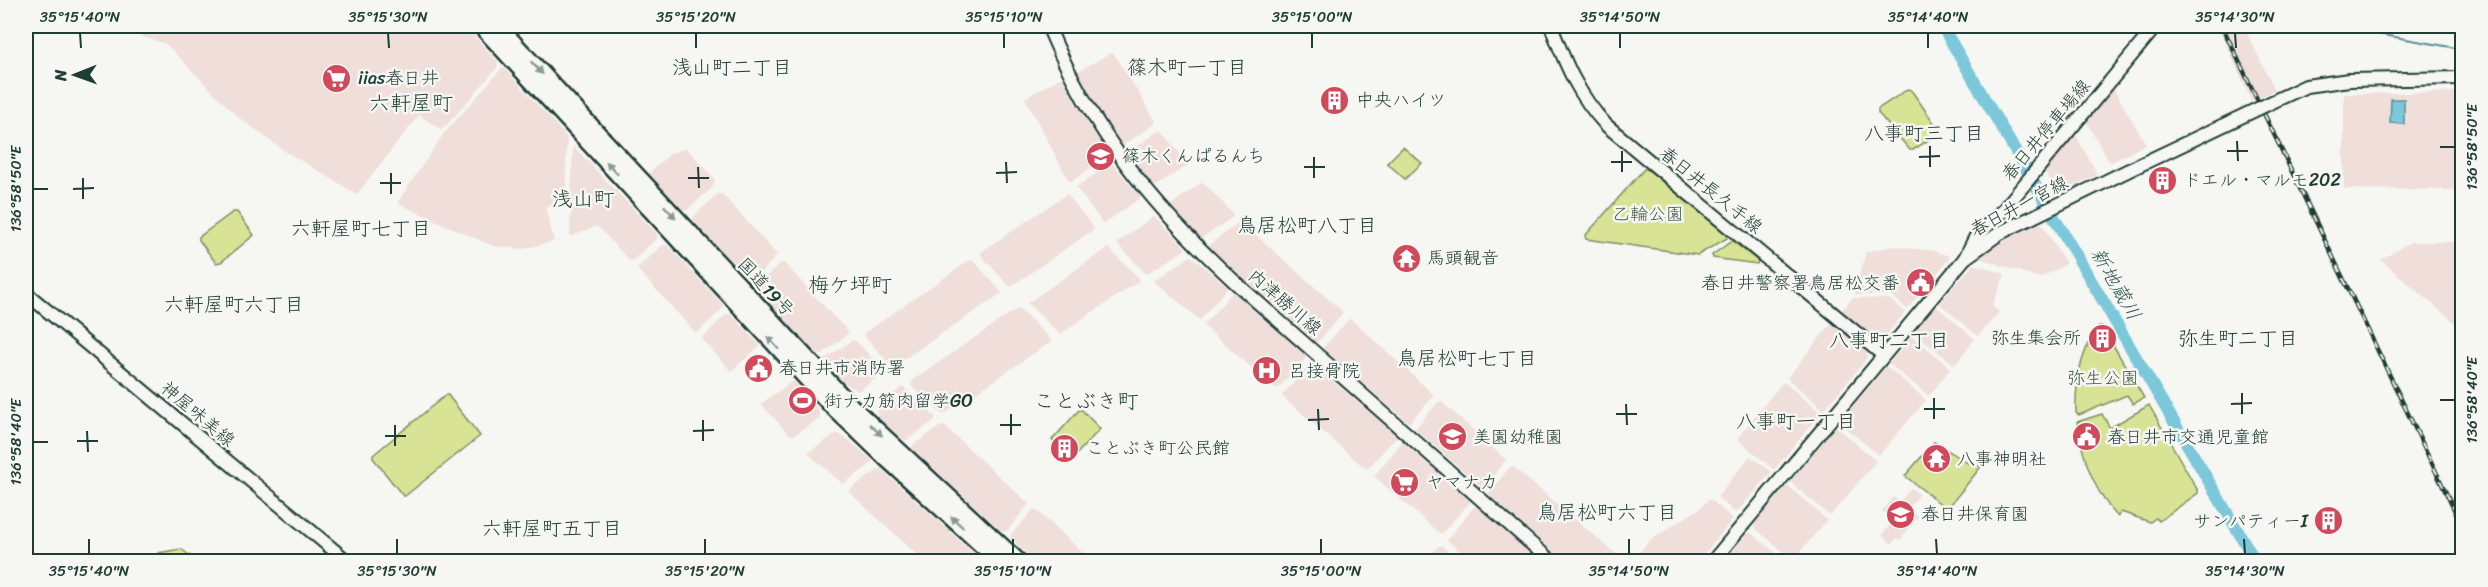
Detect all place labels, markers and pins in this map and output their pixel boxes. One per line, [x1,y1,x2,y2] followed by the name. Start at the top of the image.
[321,62,353,94] supermarket icon: iias春日井
[358,62,439,94] place label: iias春日井
[1319,84,1351,116] building icon: 中央ハイツ
[1356,84,1446,116] place label: 中央ハイツ
[1085,140,1117,172] school or university icon: 篠木くんぱるんち
[1122,140,1265,172] place label: 篠木くんぱるんち
[2146,164,2178,196] building icon: ドエル・マルモ202
[2183,164,2341,196] place label: ドエル・マルモ202
[1390,242,1422,274] temple icon: 馬頭観音
[1427,242,1499,274] place label: 馬頭観音
[1701,267,1899,299] place label: 春日井警察署鳥居松交番
[1904,267,1936,299] public building icon: 春日井警察署鳥居松交番
[1991,322,2081,354] place label: 弥生集会所
[2086,322,2118,354] building icon: 弥生集会所
[742,352,774,384] public building icon: 春日井市消防署
[779,352,905,384] place label: 春日井市消防署
[1251,355,1283,387] hospital icon: 呂接骨院
[1288,355,1360,387] place label: 呂接骨院
[787,385,819,417] sports icon: 街ナカ筋肉留学GO
[824,385,973,417] place label: 街ナカ筋肉留学GO
[1436,421,1468,453] school or university icon: 美園幼稚園
[1473,421,1563,453] place label: 美園幼稚園
[2070,421,2102,453] public building icon: 春日井市交通児童館
[2107,421,2269,453] place label: 春日井市交通児童館
[1049,432,1081,464] building icon: ことぶき町公民館
[1086,432,1230,464] place label: ことぶき町公民館
[1920,443,1952,475] temple icon: 八事神明社
[1957,443,2047,475] place label: 八事神明社
[1389,466,1421,498] supermarket icon: ヤマナカ
[1426,466,1498,498] place label: ヤマナカ
[1884,498,1916,530] school or university icon: 春日井保育園
[1921,498,2029,530] place label: 春日井保育園
[2194,505,2310,537] place label: サンパティーI
[2313,505,2345,537] building icon: サンパティーI

